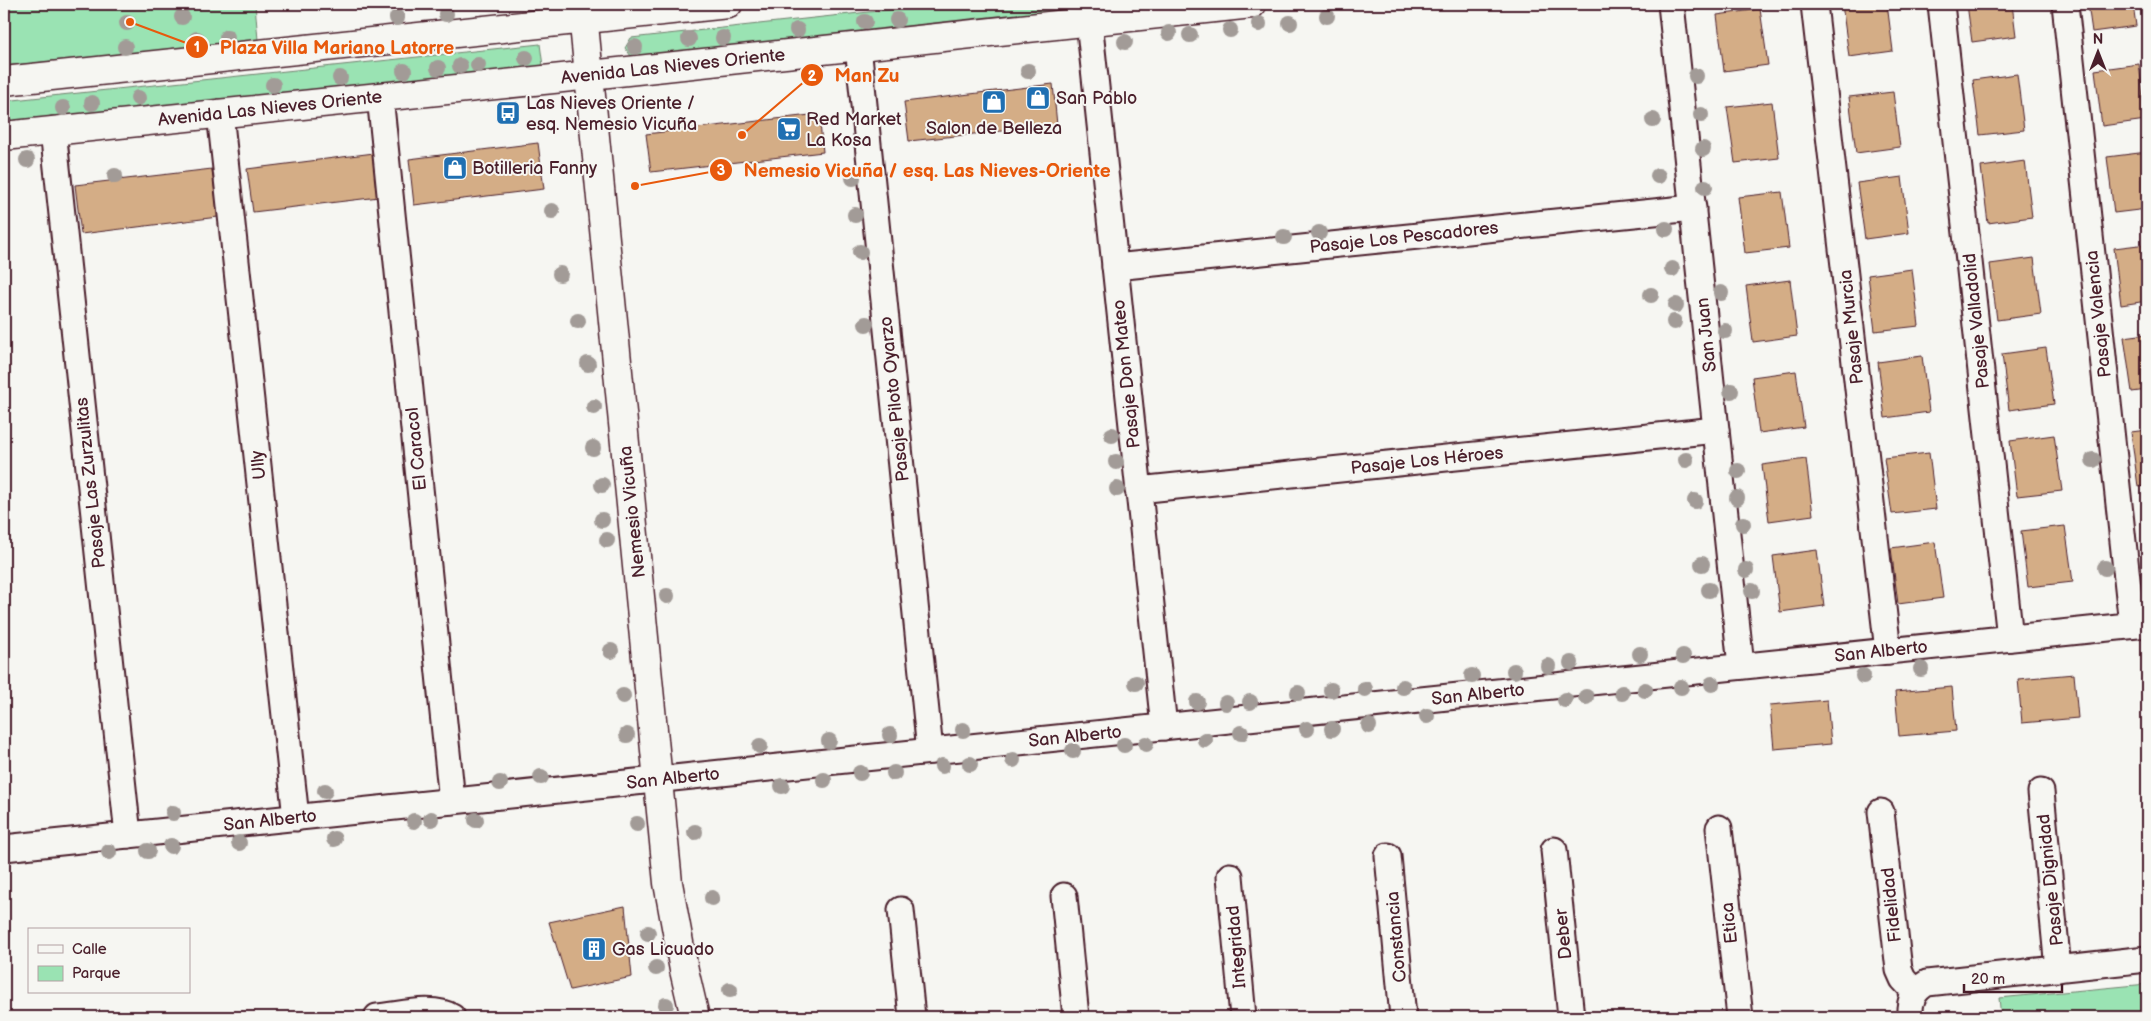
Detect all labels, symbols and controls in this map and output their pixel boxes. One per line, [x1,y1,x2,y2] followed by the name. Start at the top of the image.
[2074,28,2124,78] north arrow
[184,30,465,64] callout: Plaza Villa Mariano Latorre
[2093,31,2103,48] text: N
[220,37,454,60] text: Plaza Villa Mariano Latorre
[194,38,200,57] text: 1
[560,44,786,89] street label: Avenida Las Nieves Oriente
[799,58,909,92] callout: Man Zu
[834,65,900,88] text: Man Zu
[808,67,817,86] text: 2
[1025,85,1051,111] shop icon: San Pablo
[157,86,383,131] street label: Avenida Las Nieves Oriente
[1056,88,1137,109] place label: San Pablo
[981,89,1007,115] shop icon: Salon de Belleza
[526,93,697,135] place label: Las Nieves Oriente / esq. Nemesio Vicuña
[495,100,521,126] bus stop icon: Las Nieves Oriente / esq. Nemesio Vicuña
[806,109,902,151] place label: Red Market La Kosa
[776,116,802,142] supermarket icon: Red Market La Kosa
[926,118,1062,139] place label: Salon de Belleza
[708,153,1121,187] callout: Nemesio Vicuña / esq. Las Nieves-Oriente
[442,155,468,181] shop icon: Botilleria Fanny
[472,158,598,179] place label: Botilleria Fanny
[743,160,1111,183] text: Nemesio Vicuña / esq. Las Nieves-Oriente
[717,161,726,180] text: 3
[1309,217,1500,258] street label: Pasaje Los Pescadores
[2081,249,2116,379] street label: Pasaje Valencia
[1959,252,1994,390] street label: Pasaje Valladolid
[1835,268,1868,385] street label: Pasaje Murcia
[1692,297,1721,373] street label: San Juan
[1108,299,1145,449] street label: Pasaje Don Mateo
[875,315,914,483] street label: Pasaje Piloto Oyarzo
[71,396,110,570] street label: Pasaje Las Zurzulitas
[402,406,431,492] street label: El Caracol
[1350,442,1505,479] street label: Pasaje Los Héroes
[615,445,650,579] street label: Nemesio Vicuña
[246,448,270,481] street label: Ully
[1833,636,1929,667] street label: San Alberto
[1430,679,1526,710] street label: San Alberto
[1027,721,1123,752] street label: San Alberto
[625,763,721,794] street label: San Alberto
[222,805,318,836] street label: San Alberto
[2033,813,2068,947] street label: Pasaje Dignidad
[1877,867,1906,943] street label: Fidelidad
[1382,891,1411,983] street label: Constancia
[1717,901,1742,945] street label: Etica
[1222,905,1251,989] street label: Integridad
[1550,907,1577,960] street label: Deber
[28,928,190,994] legend
[581,936,607,962] building icon: Gas Licuado
[612,939,714,960] place label: Gas Licuado
[72,940,107,959] text: Calle
[1964,961,2061,993] scale bar
[72,964,121,983] text: Parque
[1971,970,2005,989] text: 20 m

